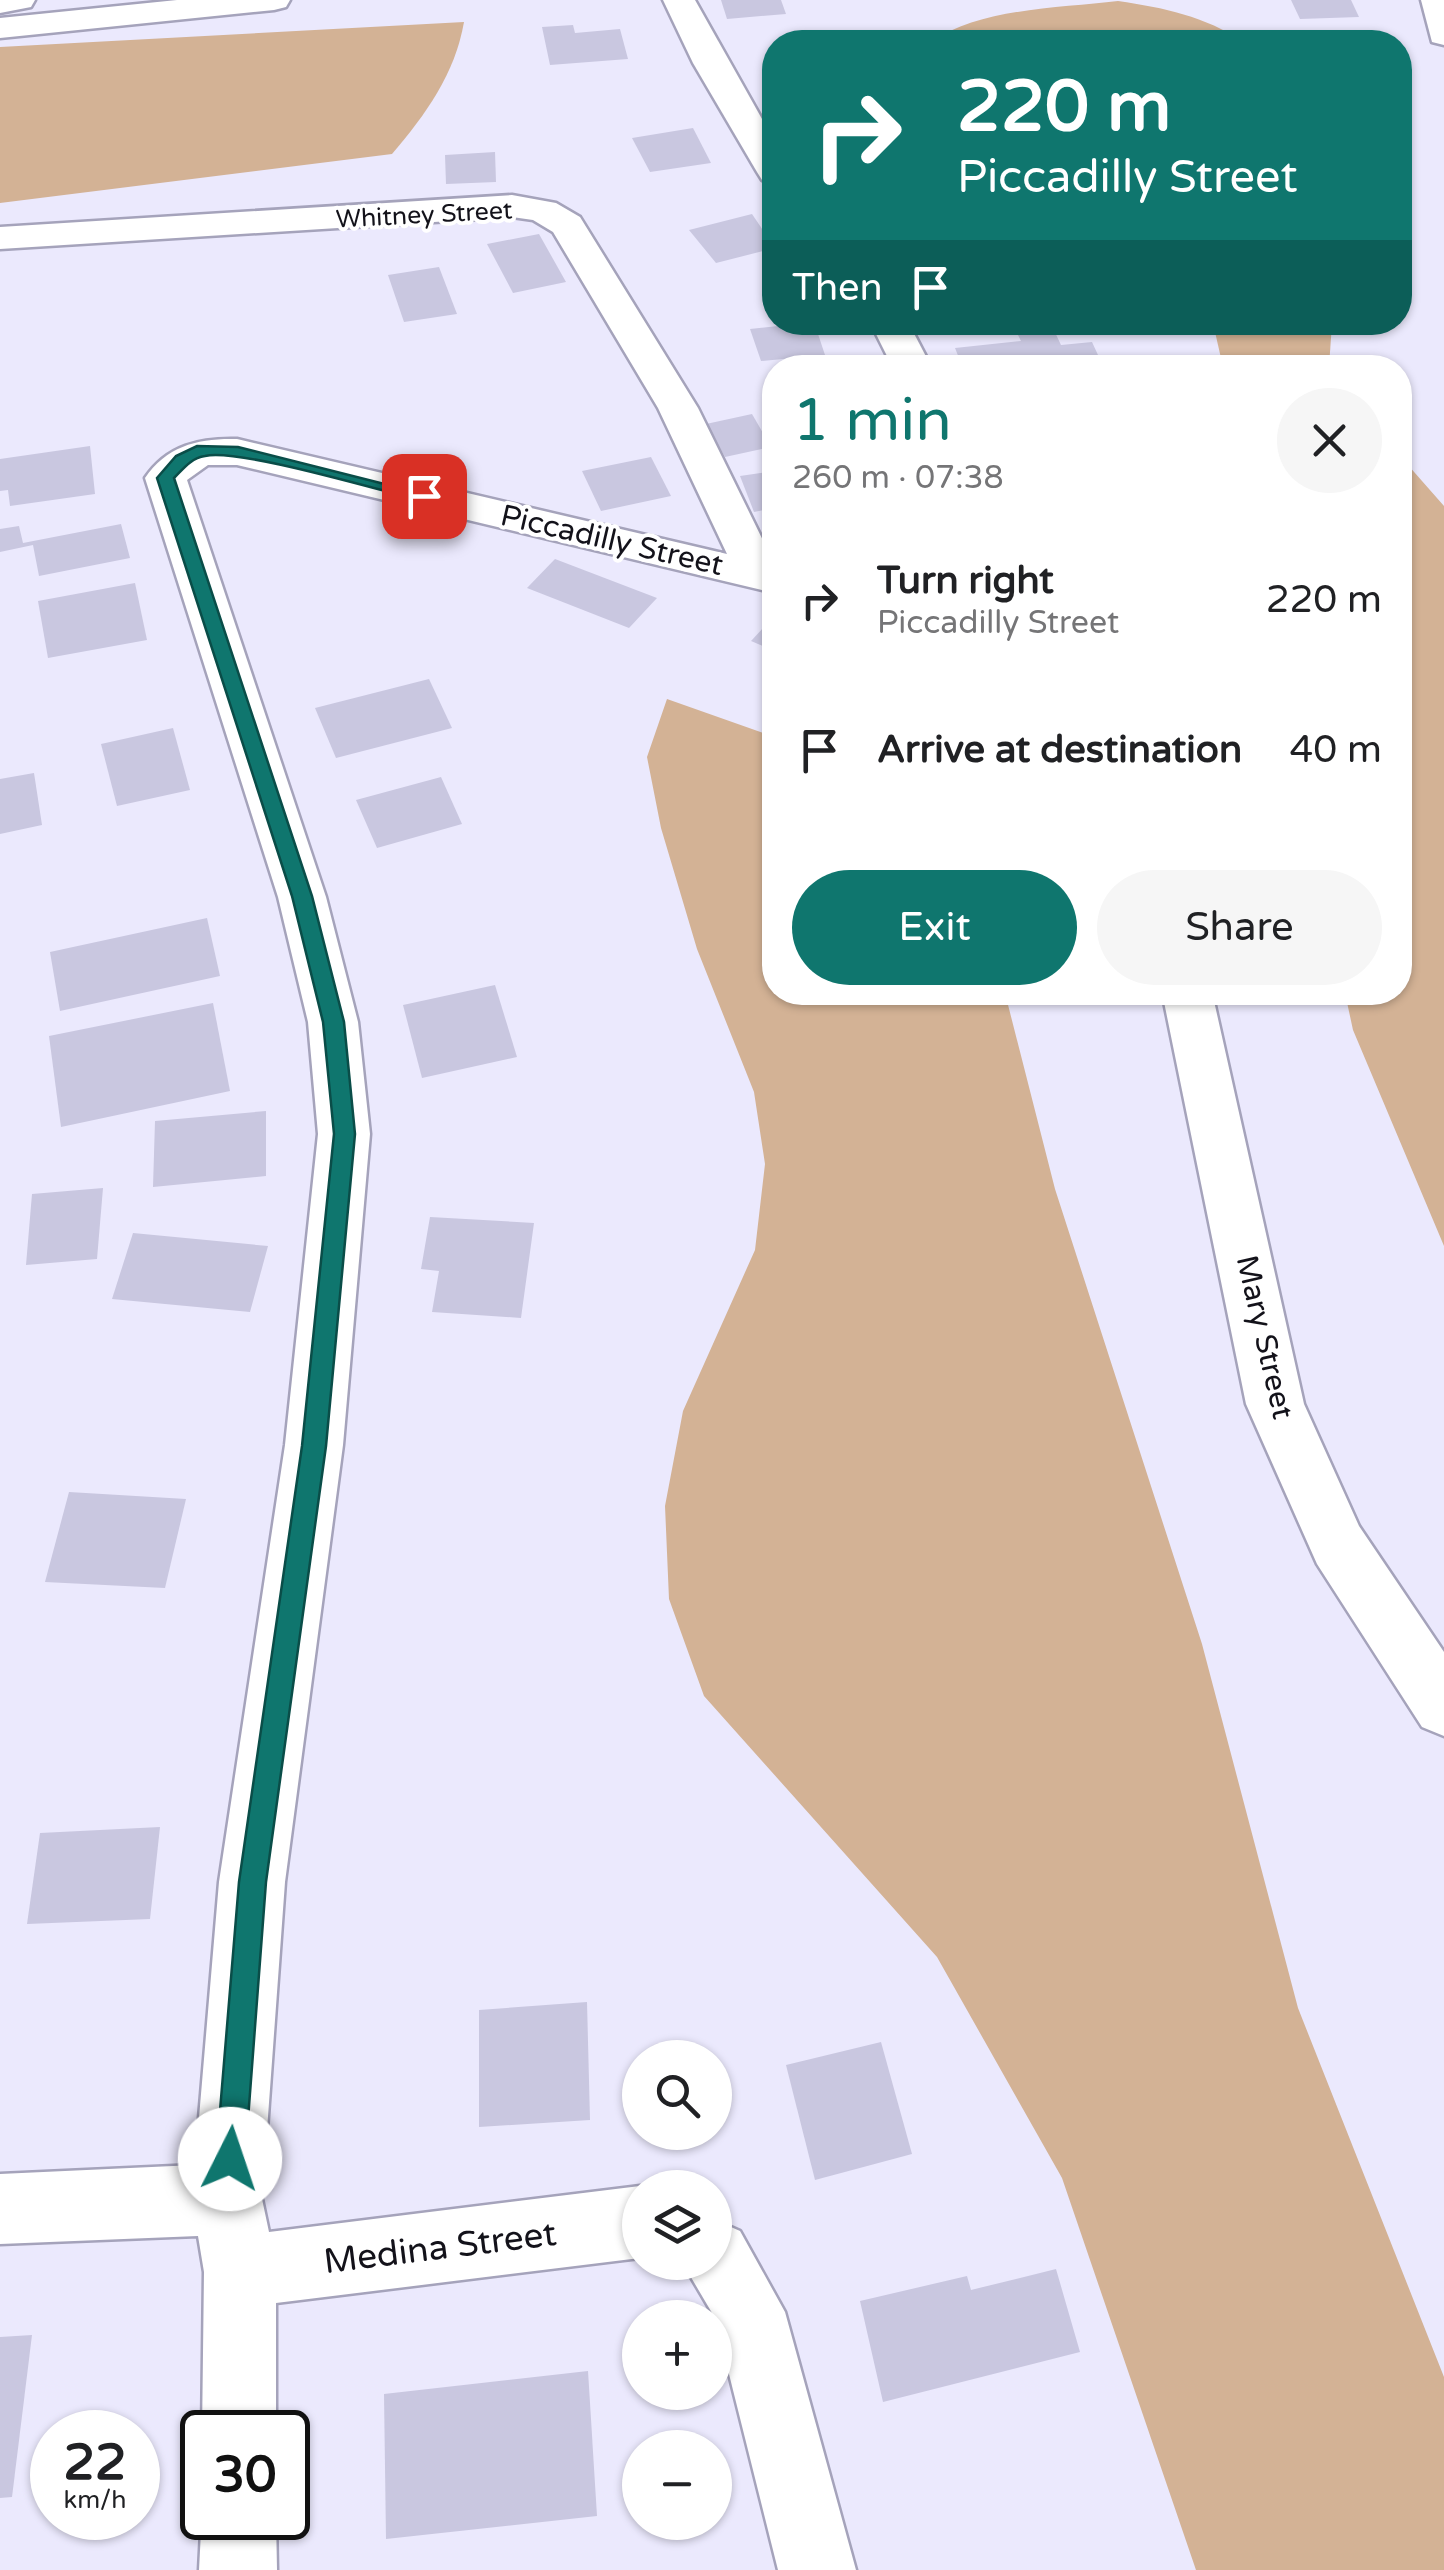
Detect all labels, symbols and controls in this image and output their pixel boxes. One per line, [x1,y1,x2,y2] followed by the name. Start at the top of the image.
[957,66,1171,150] text: 220 m
[792,70,922,200] icon: right
[957,151,1298,205] text: Piccadilly Street
[335,195,514,235] street label: Whitney Street
[903,260,958,315] icon: arrive
[792,265,883,311] text: Then
[792,385,952,457] text: 1 min
[1277,388,1382,493] button: close
[382,454,467,539] pin
[792,459,1004,497] text: 260 m · 07:38
[397,469,452,524] icon: arrive
[497,497,727,584] street label: Piccadilly Street
[877,558,1054,604] text: Turn right
[792,573,847,628] icon: right
[1266,577,1382,623] text: 220 m
[877,604,1119,642] text: Piccadilly Street
[792,723,847,778] icon: arrive
[877,727,1242,773] text: Arrive at destination
[1290,727,1382,773] text: 40 m
[792,870,1077,985] button: Exit
[1097,870,1382,985] button: Share
[1228,1252,1301,1423] street label: Mary Street
[622,2040,732,2540] map controls
[622,2040,732,2150] button: search
[178,2107,282,2211] position arrow
[622,2170,732,2280] button: layers
[321,2213,559,2283] street label: Medina Street
[622,2300,732,2410] button: +
[180,2410,310,2540] speed limit sign: 30
[622,2430,732,2540] button: −
[64,2433,126,2493] text: 22
[64,2485,126,2515] text: km/h

